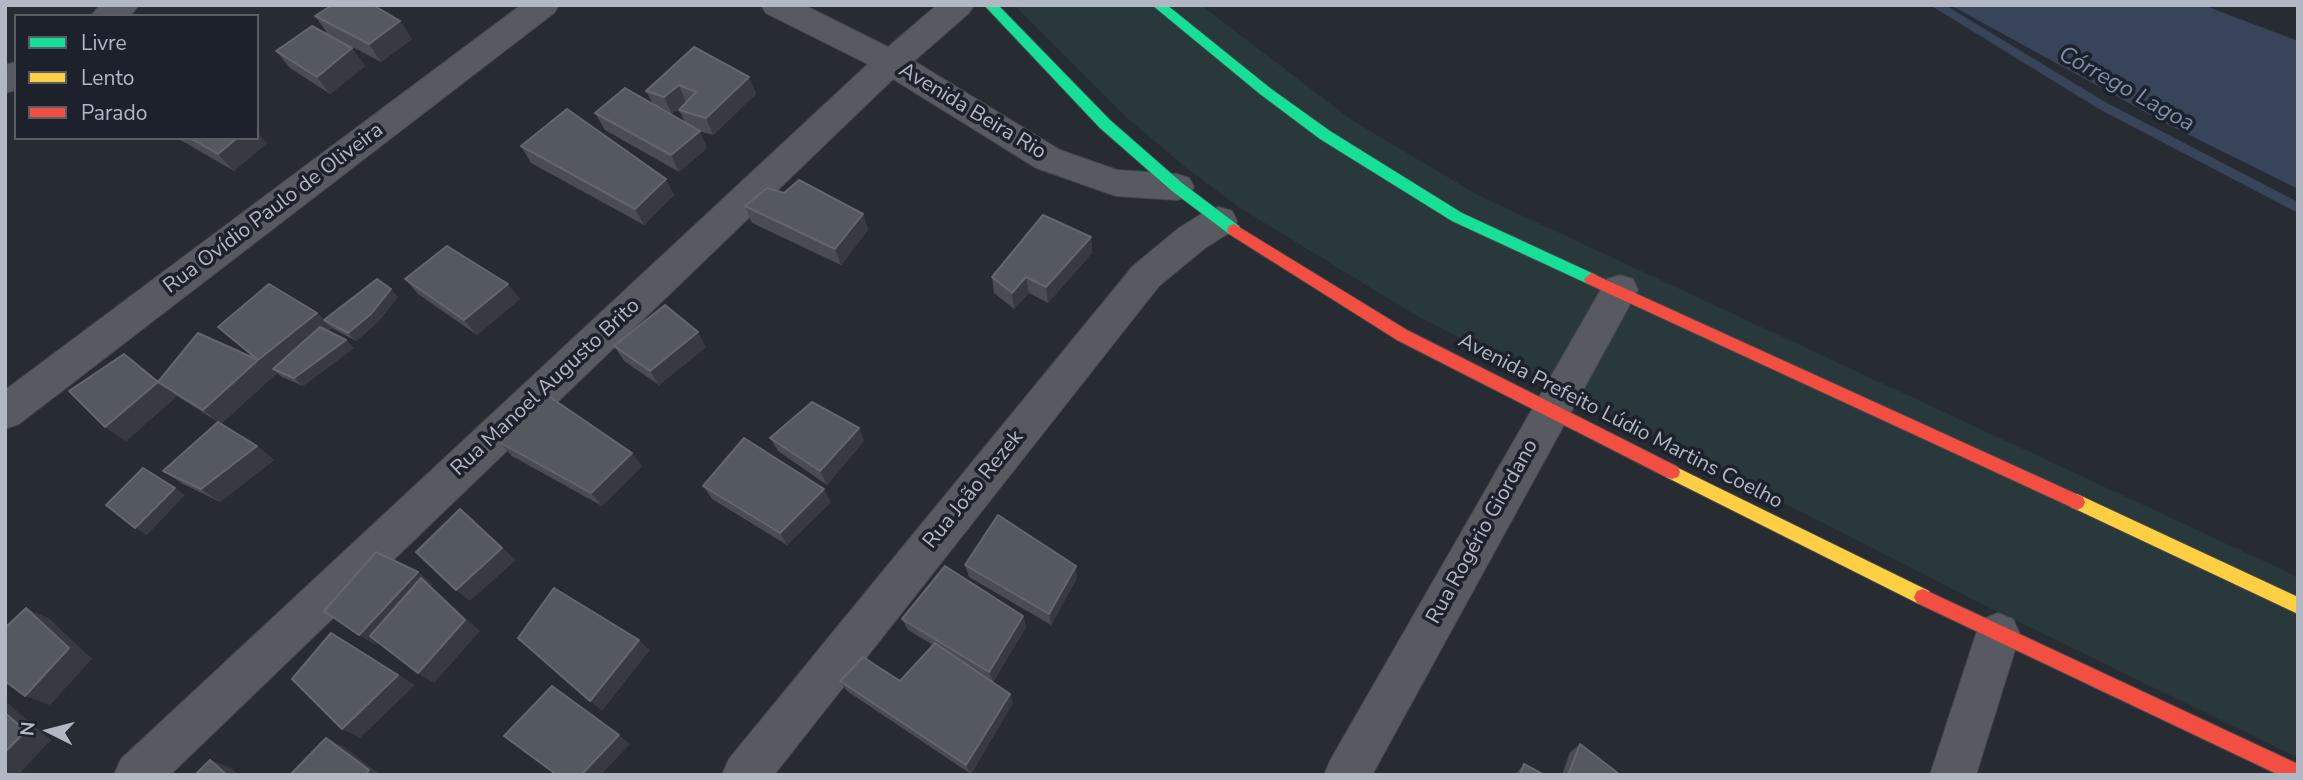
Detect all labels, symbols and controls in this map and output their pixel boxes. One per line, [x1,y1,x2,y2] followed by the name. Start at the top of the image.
[14,14,259,140] legend
[81,29,127,57] text: Livre
[2053,41,2199,139] water label: Córrego Lagoa
[894,58,1050,166] street label: Avenida Beira Rio
[81,64,134,92] text: Lento
[81,99,147,127] text: Parado
[159,118,389,300] street label: Rua Ovídio Paulo de Oliveira
[446,294,646,482] street label: Rua Manoel Augusto Brito
[1454,329,1786,515] street label: Avenida Prefeito Lúdio Martins Coelho
[919,426,1029,554] street label: Rua João Rezek
[1422,435,1544,629] street label: Rua Rogério Giordano
[14,696,84,766] north arrow
[14,720,42,737] text: N

